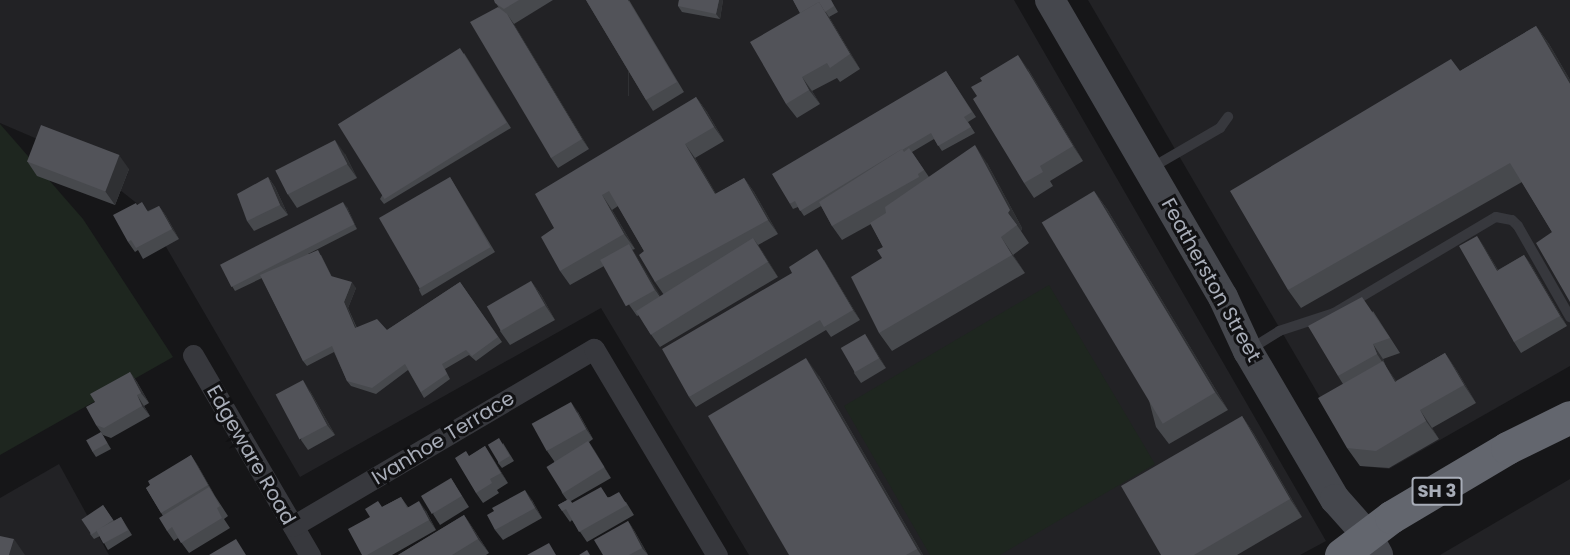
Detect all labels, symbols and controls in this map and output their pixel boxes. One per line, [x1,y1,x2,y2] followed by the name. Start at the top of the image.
[1156,194,1266,366] street label: Featherston Street
[201,381,301,529] street label: Edgeware Road
[367,386,519,490] street label: Ivanhoe Terrace
[1412,476,1462,506] road number: SH 3

